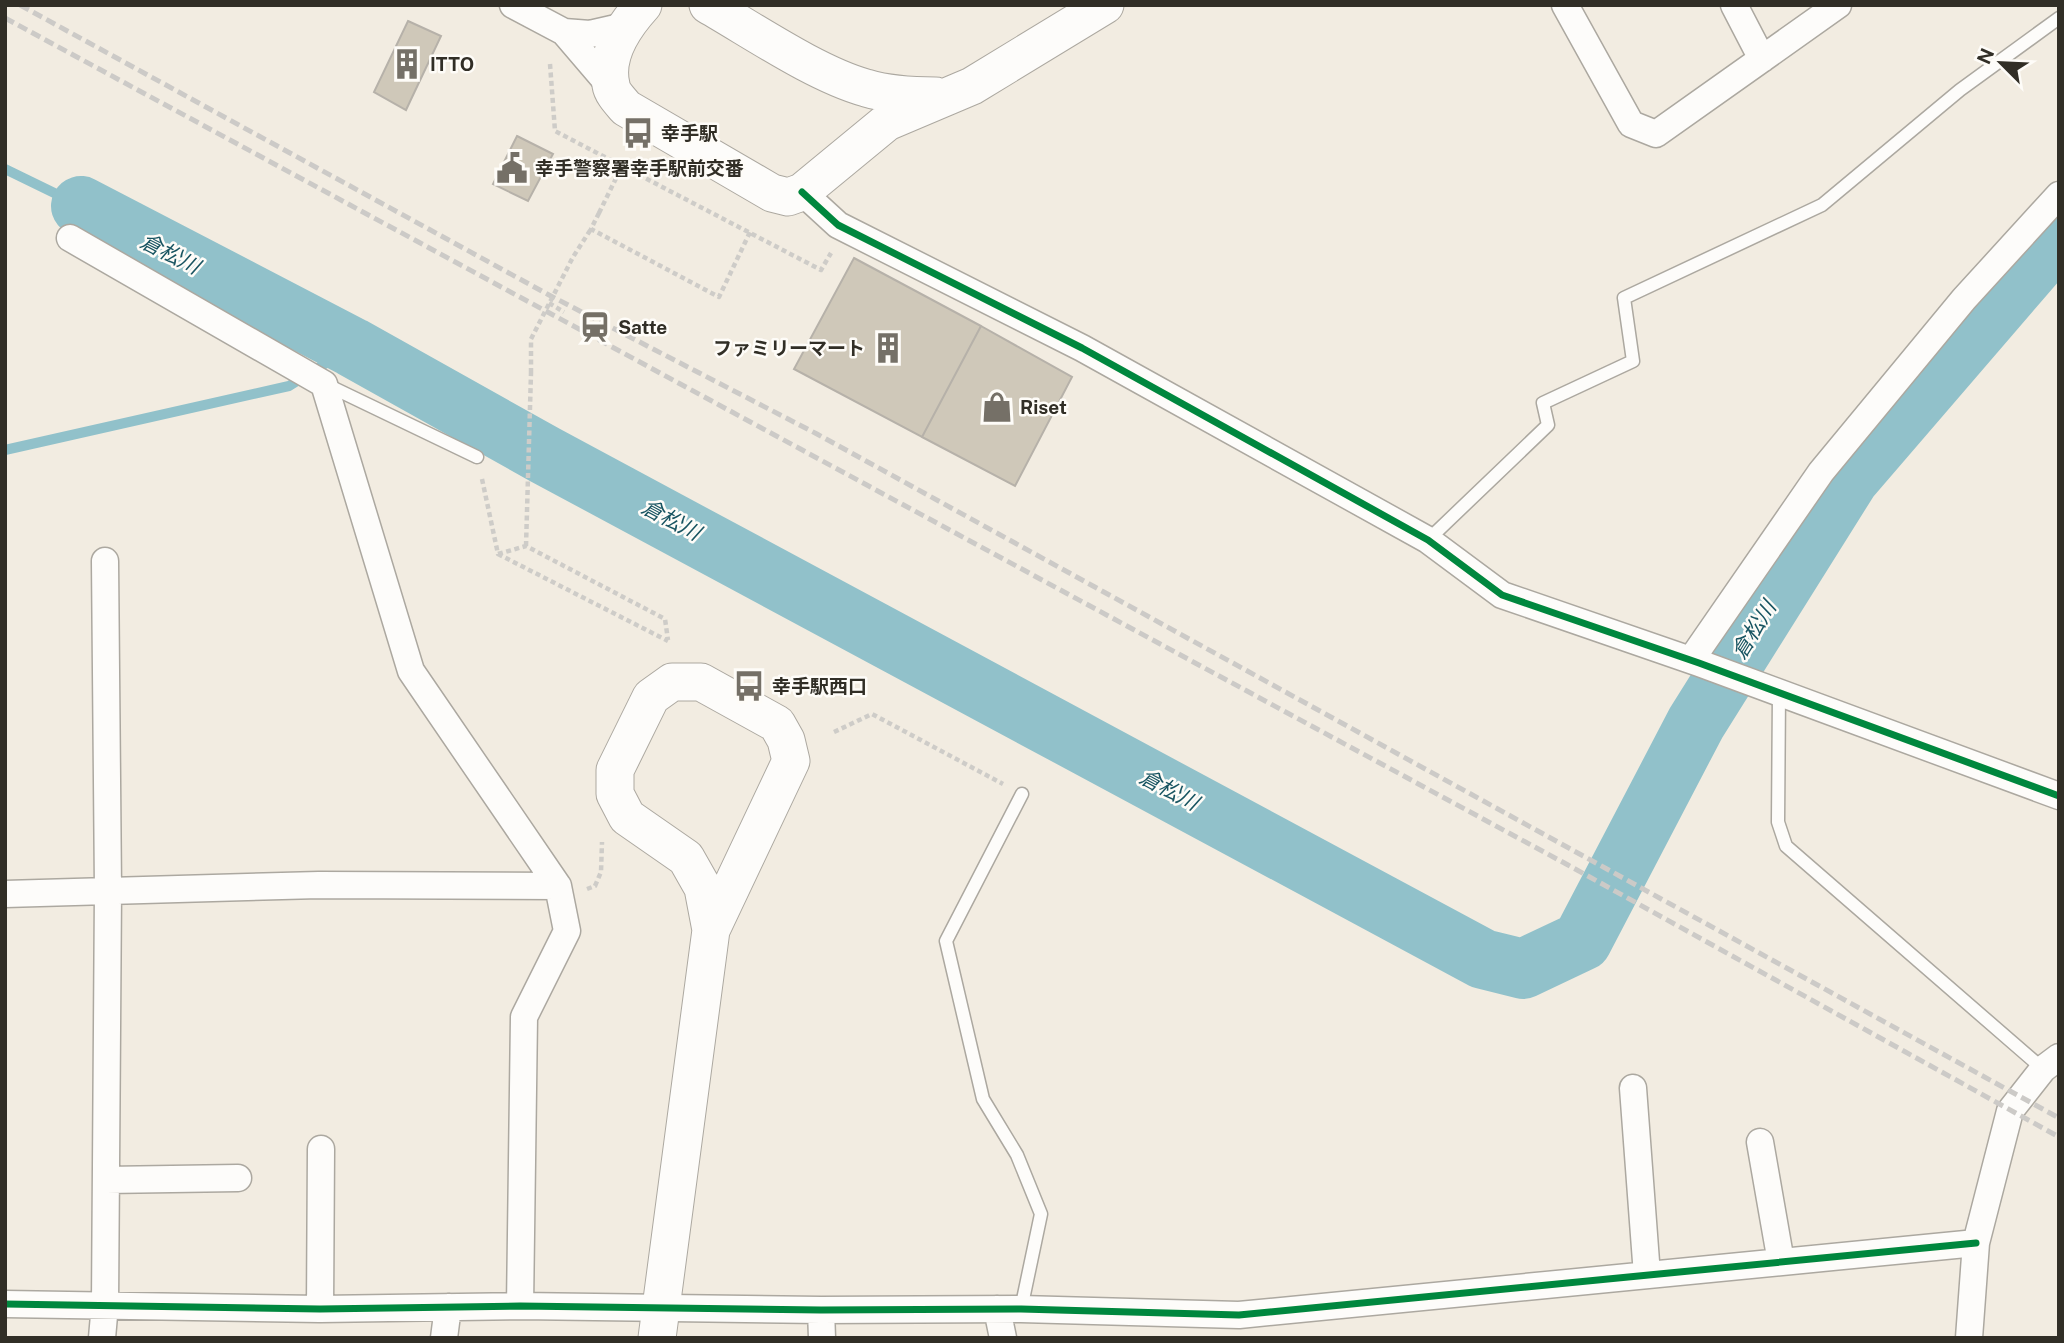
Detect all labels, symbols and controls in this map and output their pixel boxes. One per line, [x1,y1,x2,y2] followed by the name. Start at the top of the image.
[1966,28,2036,98] north arrow
[1972,45,1999,67] text: N
[390,47,424,81] building icon: ITTO
[430,53,474,75] place label: ITTO
[621,116,655,150] bus stop icon: 幸手駅
[661,122,718,144] place label: 幸手駅
[495,151,529,185] public building icon: 幸手警察署幸手駅前交番
[535,157,744,179] place label: 幸手警察署幸手駅前交番
[136,228,206,280] water label: 倉松川
[578,310,612,344] station icon: Satte
[618,316,667,338] place label: Satte
[871,331,905,365] building icon: ファミリーマート
[713,337,865,359] place label: ファミリーマート
[980,390,1014,424] shop icon: Riset
[1020,396,1067,418] place label: Riset
[638,494,707,546] water label: 倉松川
[1726,595,1782,663] water label: 倉松川
[732,669,766,703] bus stop icon: 幸手駅西口
[772,675,867,697] place label: 幸手駅西口
[1136,764,1205,816] water label: 倉松川

